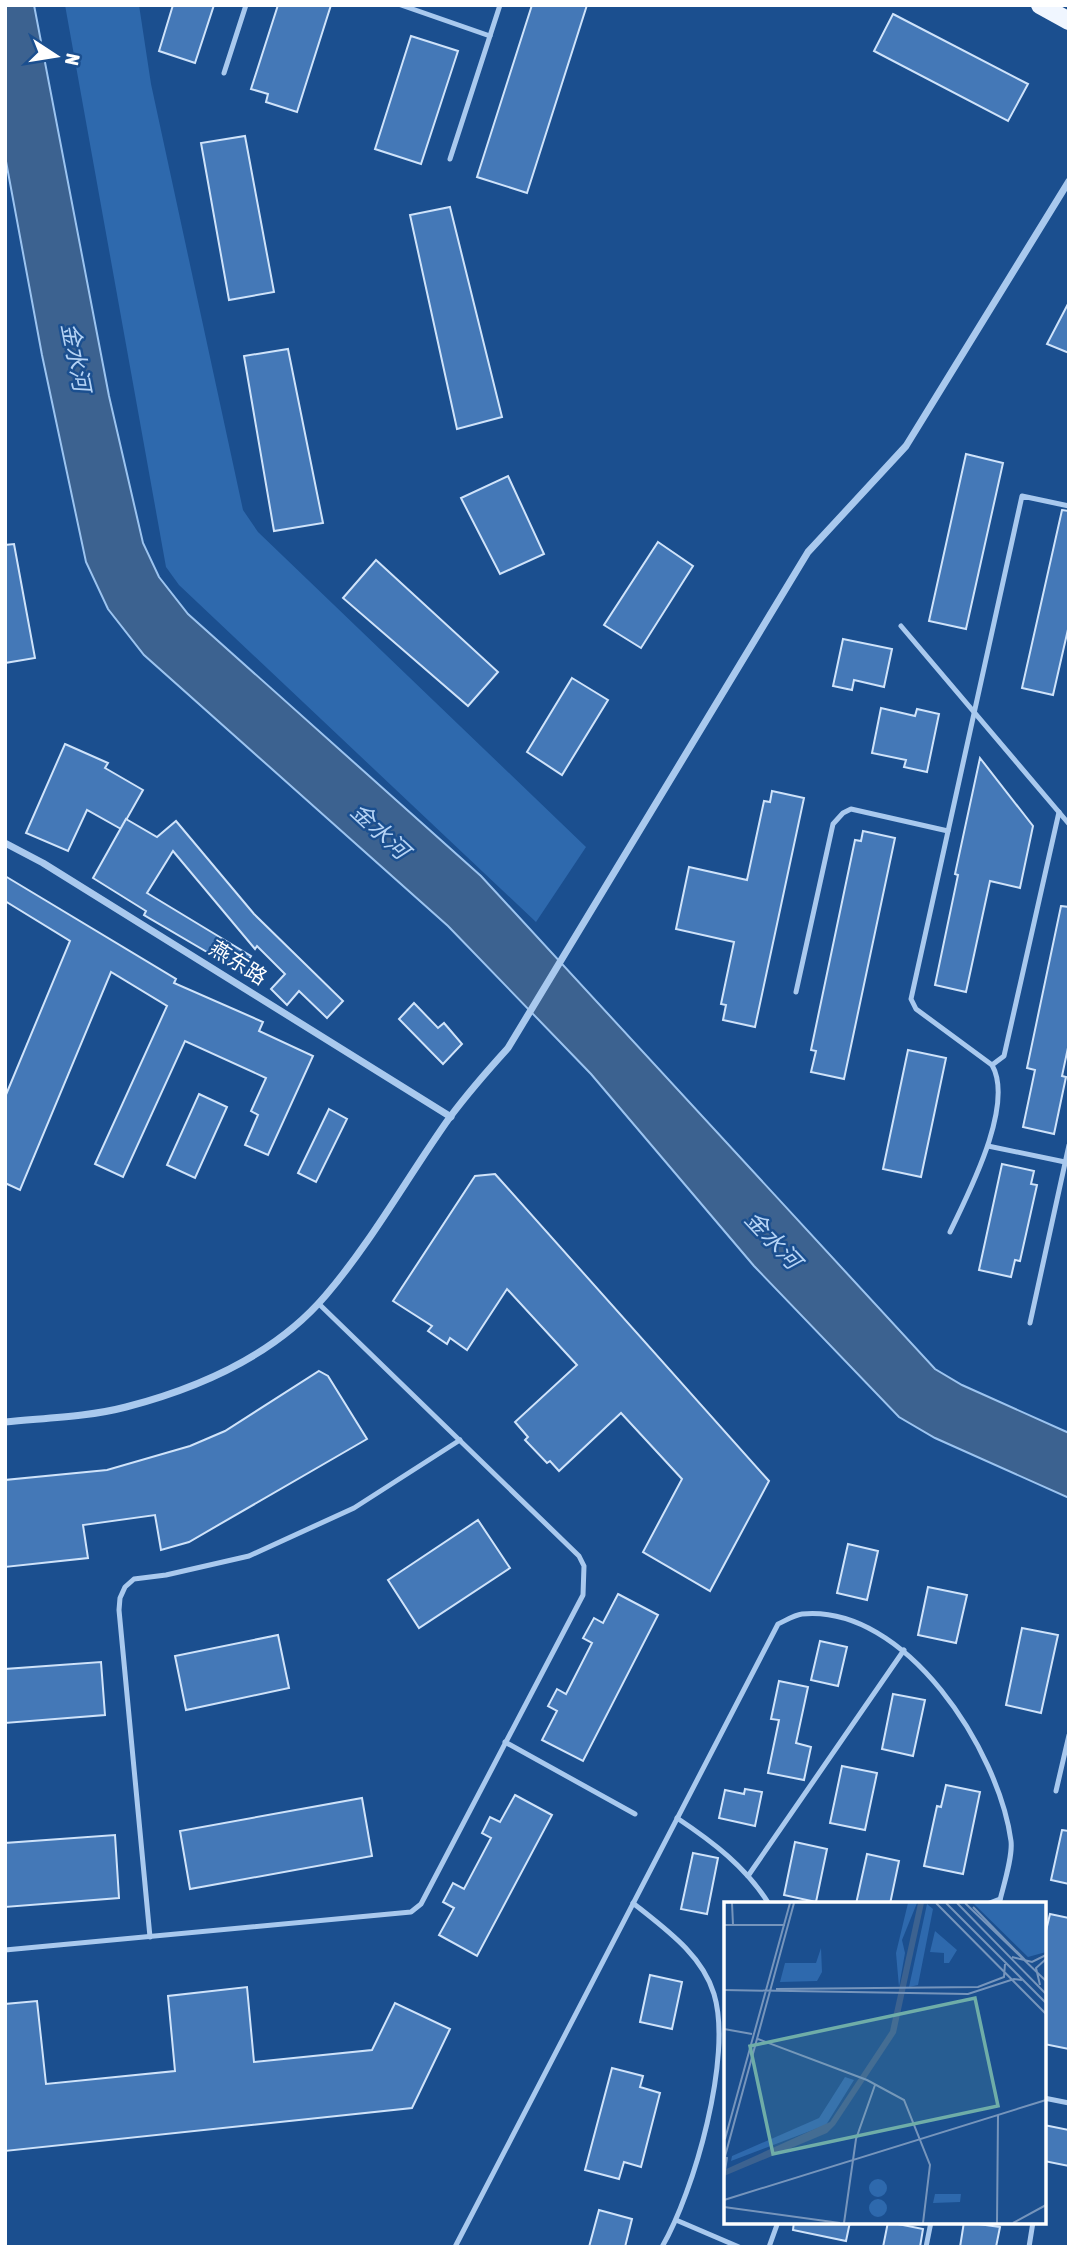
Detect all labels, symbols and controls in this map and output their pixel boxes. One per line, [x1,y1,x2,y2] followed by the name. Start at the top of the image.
[21,21,91,91] north arrow
[61,52,85,67] text: N
[57,321,96,397] water label: 金水河
[346,798,417,867] water label: 金水河
[205,935,272,989] street label: 燕东路
[740,1206,809,1277] water label: 金水河
[724,1902,1046,2224] inset map

